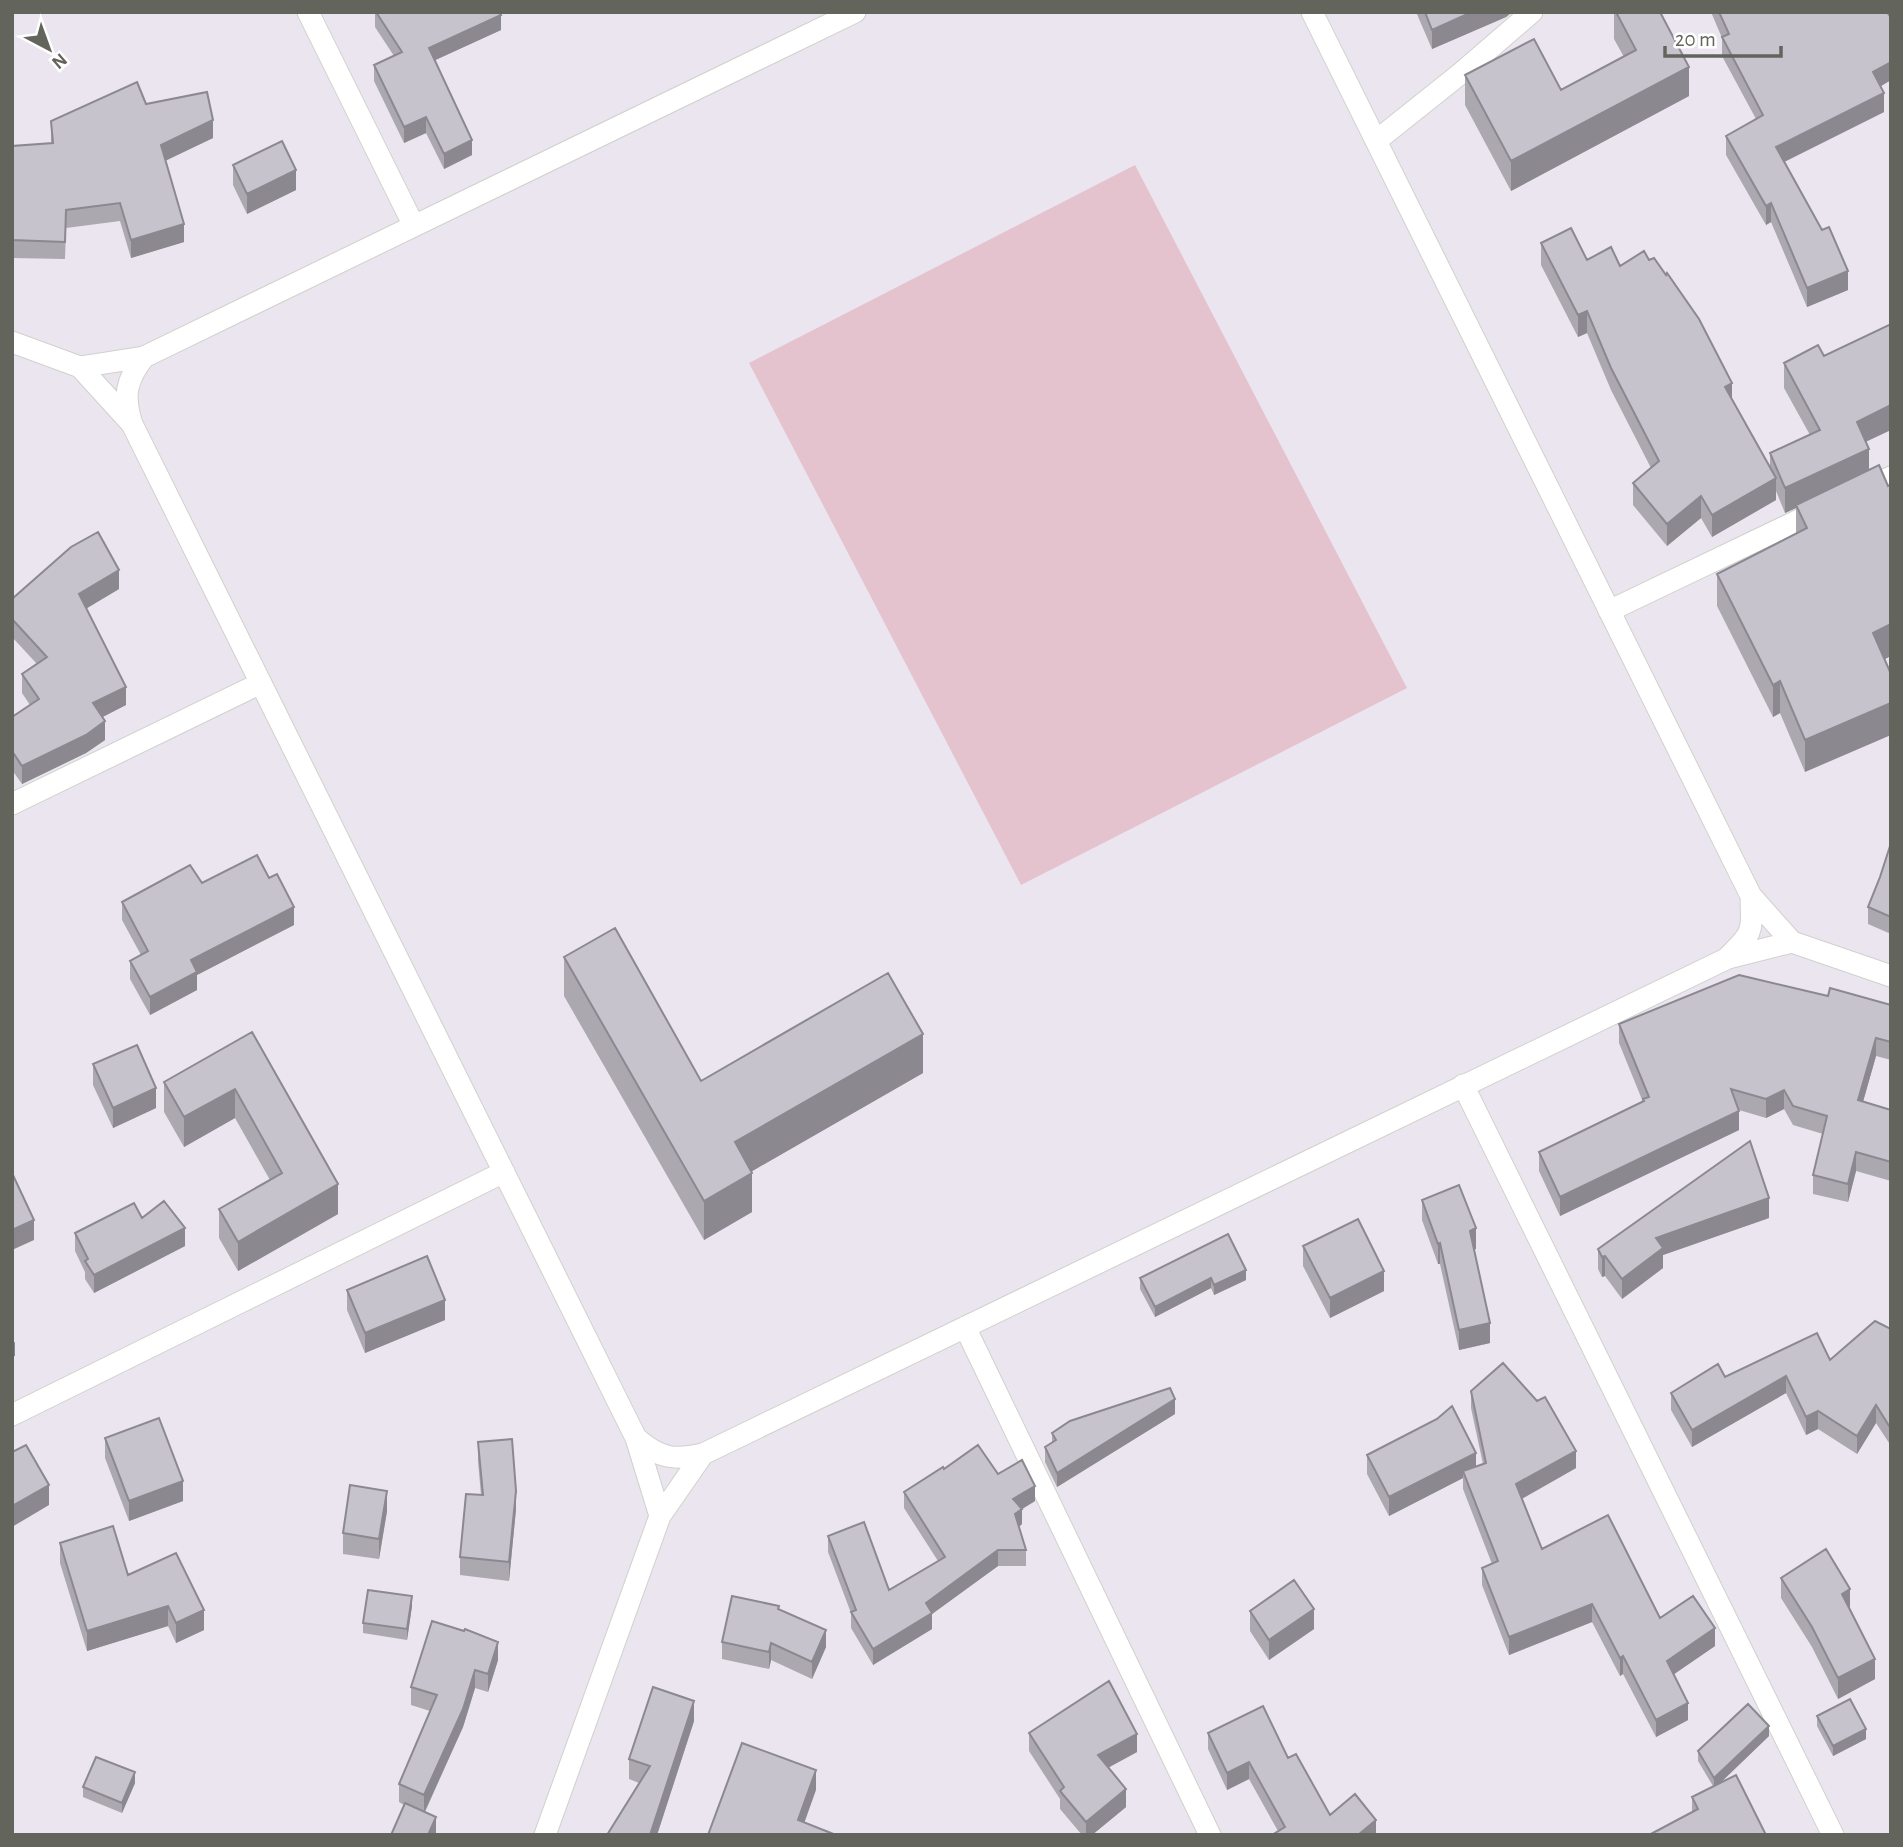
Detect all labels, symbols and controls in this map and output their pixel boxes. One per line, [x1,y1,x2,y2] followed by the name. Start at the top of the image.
[14,14,84,84] north arrow
[1665,14,1780,58] scale bar
[1675,29,1716,50] text: 20 m
[48,49,70,72] text: N

